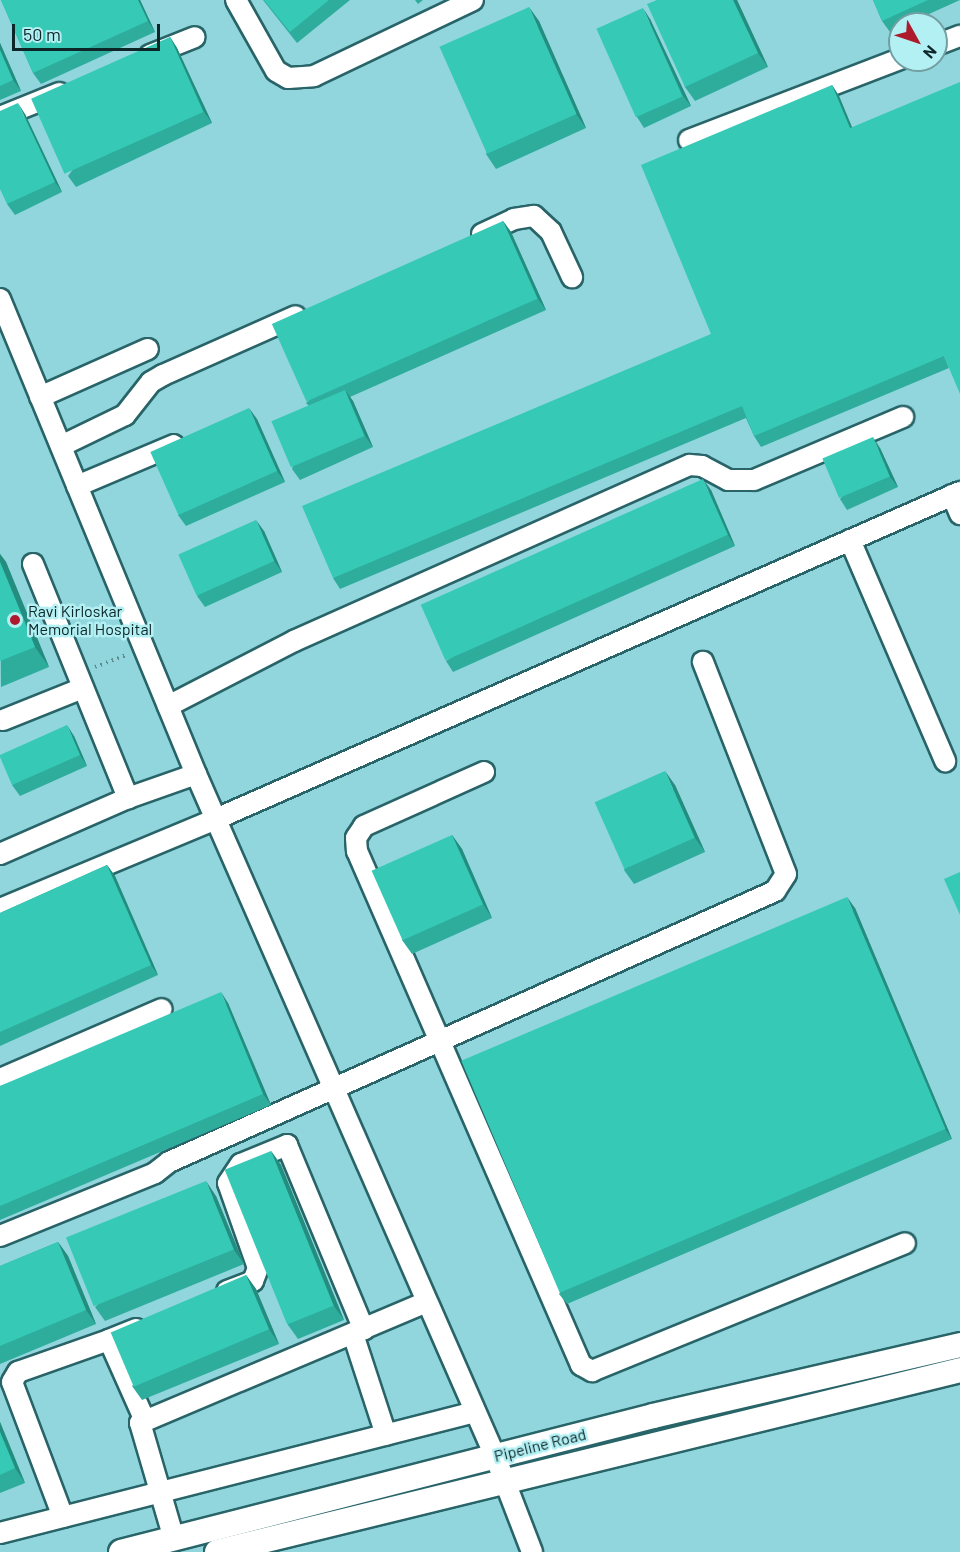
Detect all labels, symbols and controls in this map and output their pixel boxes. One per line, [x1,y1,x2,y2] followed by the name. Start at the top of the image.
[15,12,164,50] scale bar
[888,12,948,72] north arrow
[23,23,61,45] text: 50 m
[920,42,941,63] text: N
[28,601,152,639] place label: Ravi Kirloskar Memorial Hospital
[6,611,24,629] marker: Ravi Kirloskar Memorial Hospital
[492,1424,588,1466] street label: Pipeline Road

